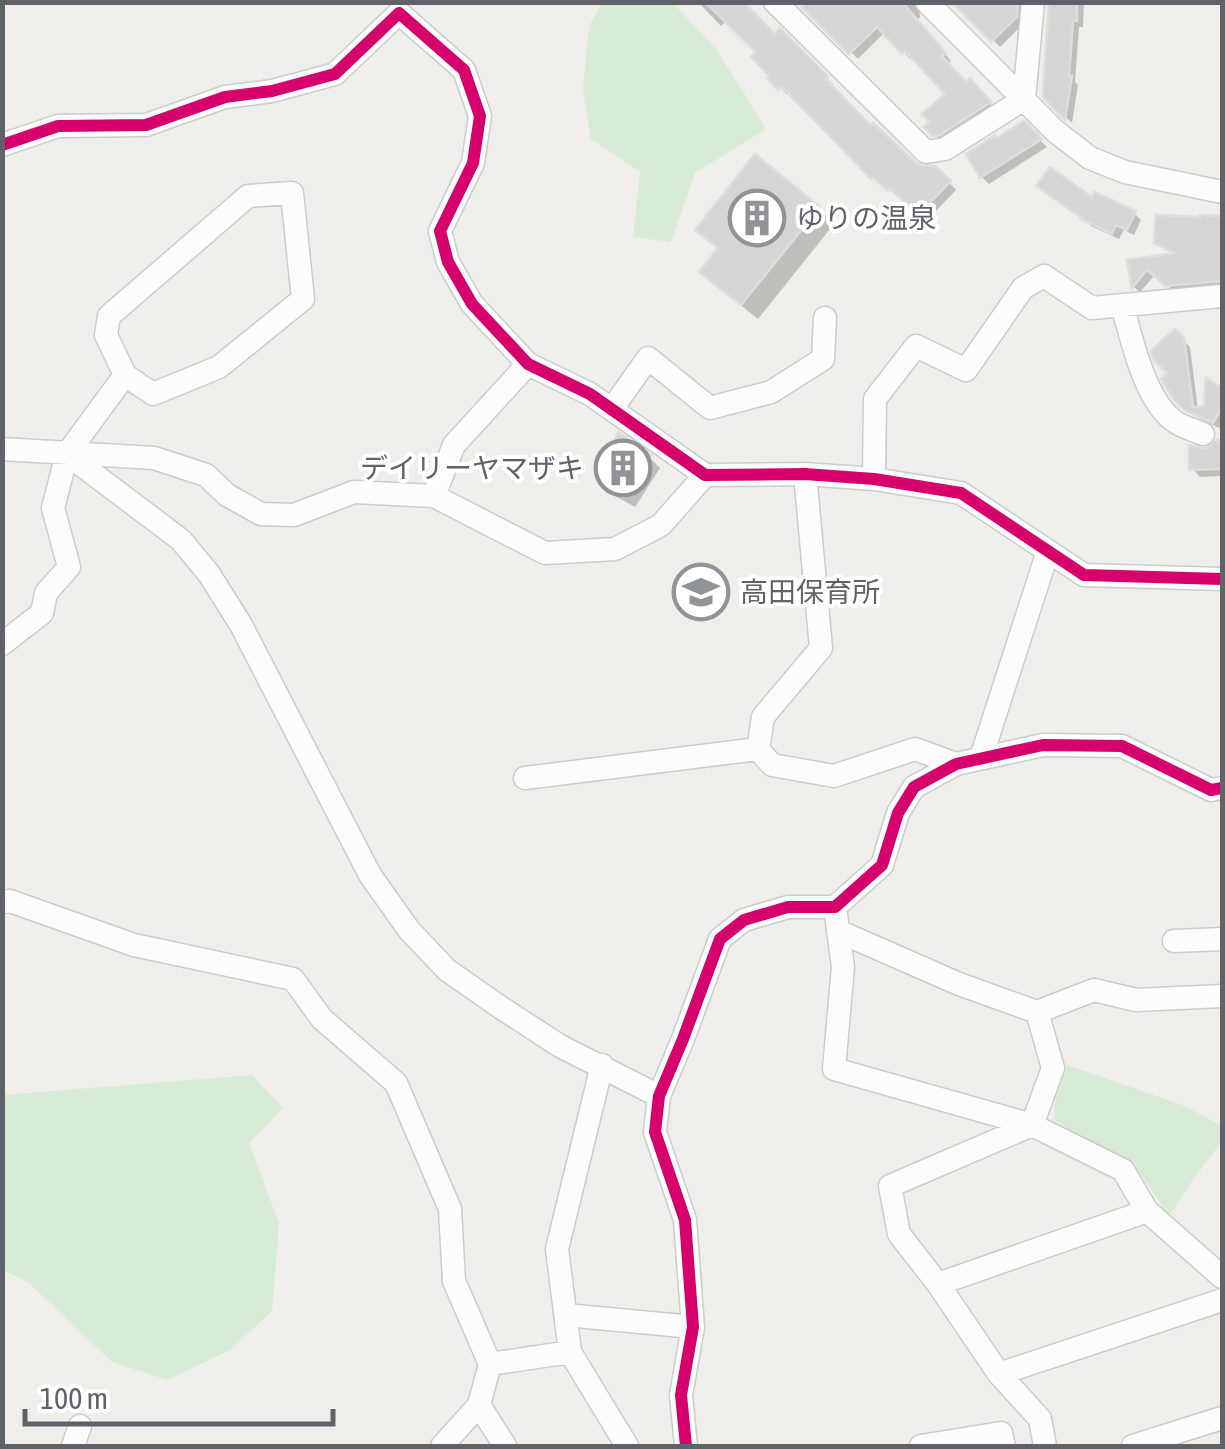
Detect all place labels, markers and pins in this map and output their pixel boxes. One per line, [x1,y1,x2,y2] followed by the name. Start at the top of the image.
[727,188,787,248] building icon: ゆりの温泉
[796,202,936,234] place label: ゆりの温泉
[593,438,653,498] building icon: デイリーヤマザキ
[360,452,584,484] place label: デイリーヤマザキ
[671,562,731,622] school or university icon: 高田保育所
[740,576,880,608] place label: 高田保育所

